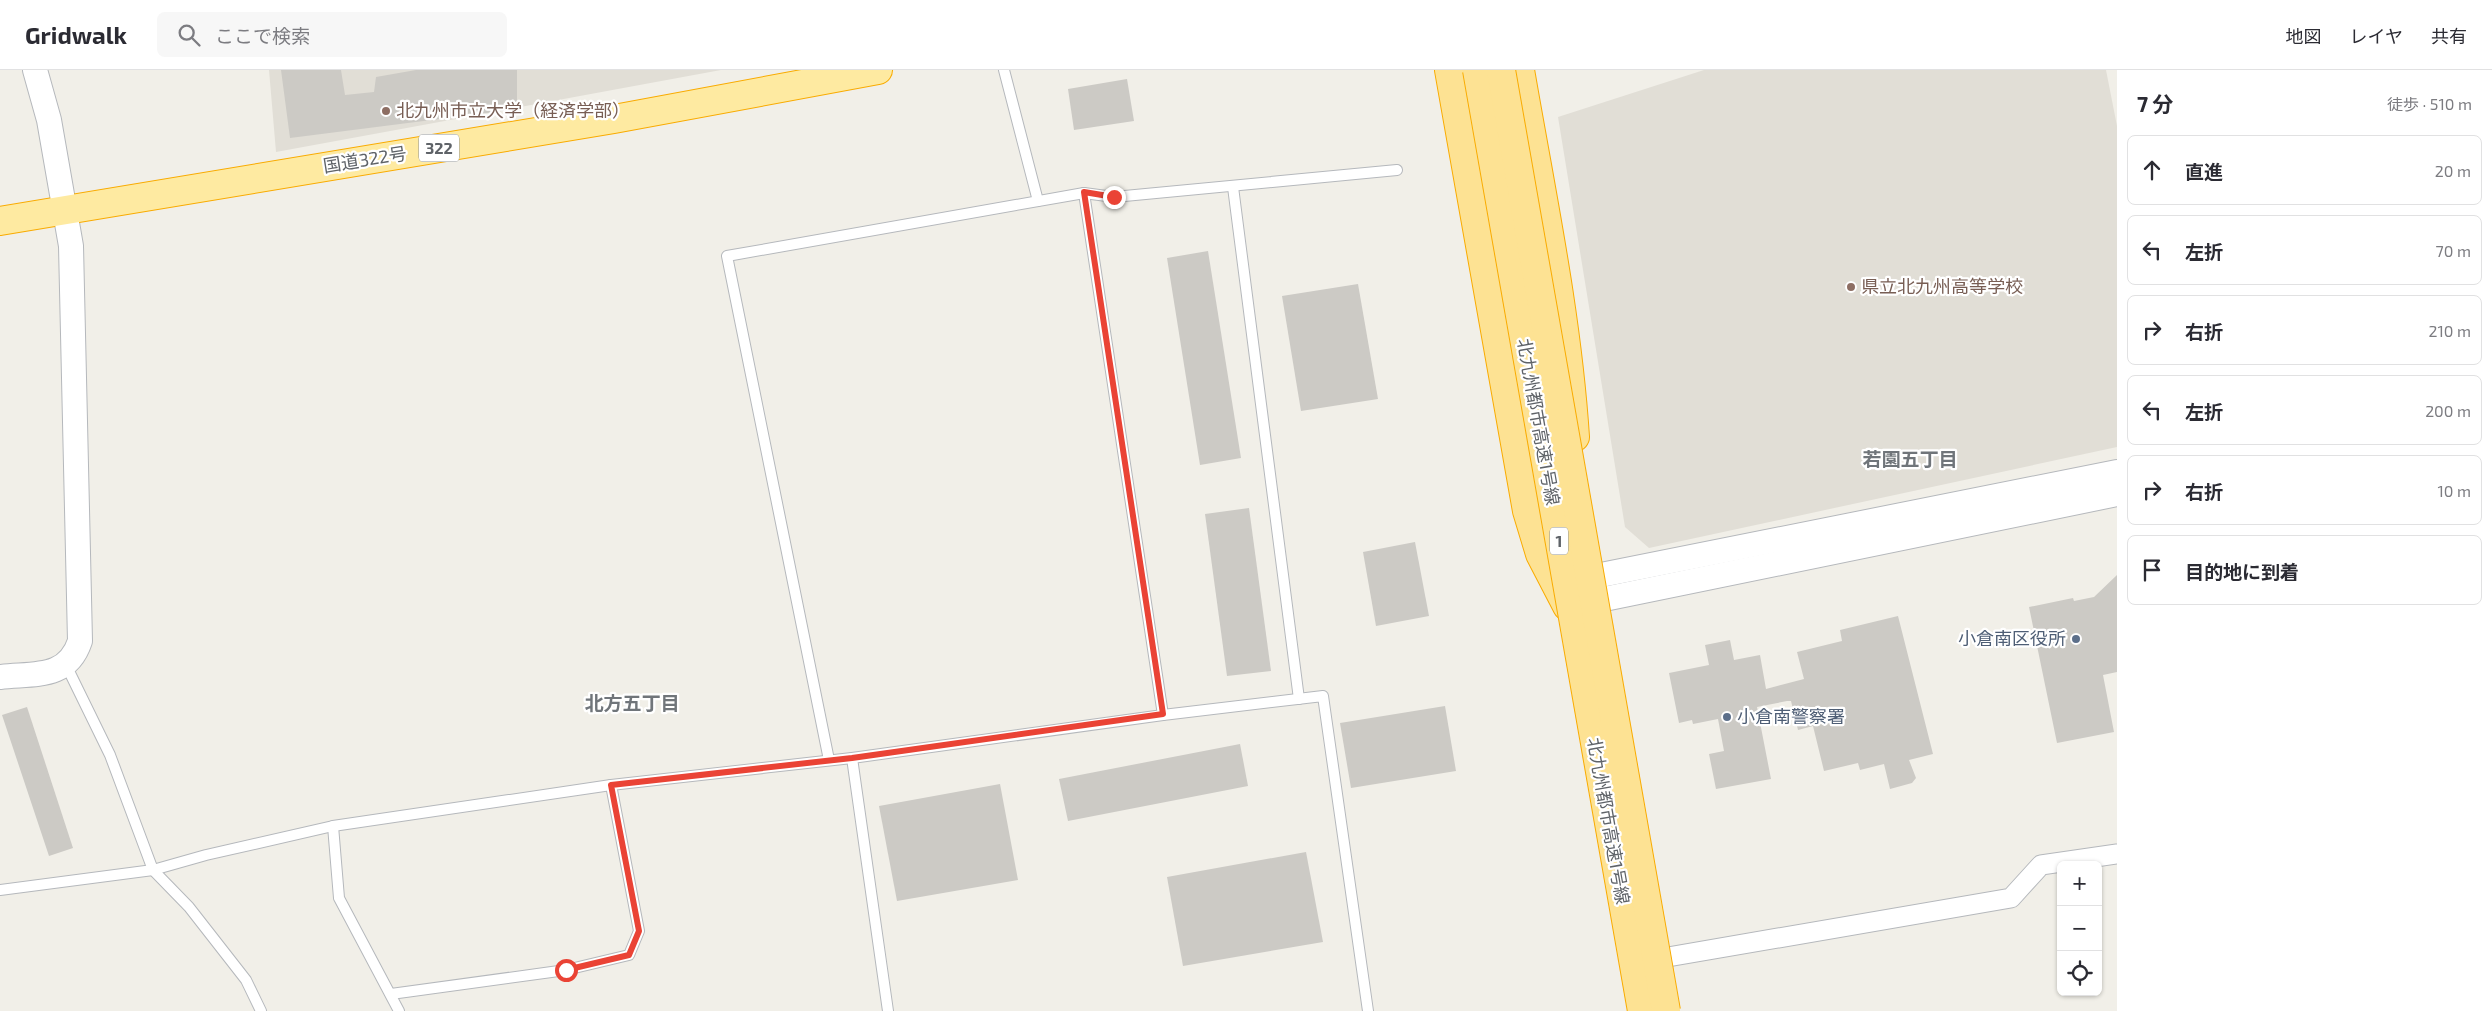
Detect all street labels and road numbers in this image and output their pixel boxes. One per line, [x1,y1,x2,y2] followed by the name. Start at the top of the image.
[419,134,459,162] road number: 322
[322,142,408,176] street label: 国道322号
[1513,337,1565,507] street label: 北九州都市高速1号線
[1550,528,1568,554] road number: 1
[1583,736,1635,906] street label: 北九州都市高速1号線

